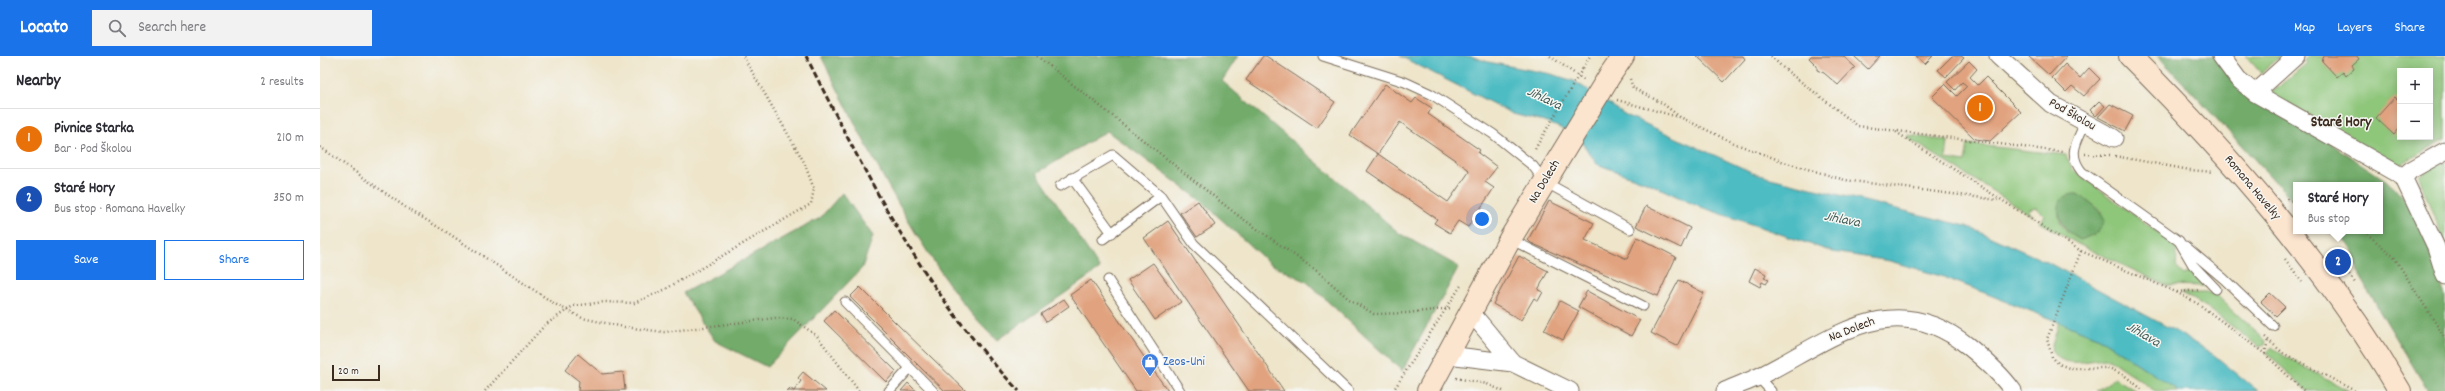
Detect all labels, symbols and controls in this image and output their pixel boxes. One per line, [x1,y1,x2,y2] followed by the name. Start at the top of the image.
[92,10,372,46] search box
[20,15,68,42] text: Locato
[106,17,128,39] icon: search
[138,17,206,39] text: Search here
[2294,18,2315,38] text: Map
[2337,18,2372,38] text: Layers
[2394,18,2425,38] text: Share
[2397,68,2433,140] map controls
[2397,68,2433,104] button: +
[16,70,60,94] text: Nearby
[260,73,304,92] text: 2 results
[1523,82,1566,116] water label: Jihlava
[1967,93,1993,123] pin: 1
[2045,94,2099,136] street label: Pod Školou
[2397,104,2433,140] button: −
[2311,112,2372,134] district label: Staré Hory
[54,118,134,140] text: Pivnice Starka
[28,129,30,148] text: 1
[276,129,304,148] text: 210 m
[54,140,132,159] text: Bar · Pod Školou
[2219,151,2285,225] street label: Romana Havelky
[1525,157,1566,207] street label: Na Dolech
[54,178,115,200] text: Staré Hory
[2293,182,2383,234] popup
[2308,188,2368,210] text: Staré Hory
[26,189,32,208] text: 2
[273,189,304,208] text: 350 m
[54,200,185,219] text: Bus stop · Romana Havelky
[1822,207,1863,234] water label: Jihlava
[1472,209,1492,229] your location
[2308,210,2350,229] text: Bus stop
[16,240,156,280] button: Save
[164,240,304,280] button: Share
[2325,247,2351,277] pin: 2
[1826,313,1878,347] street label: Na Dolech
[2122,317,2165,353] water label: Jihlava
[1140,352,1160,377] shop icon: Zeos-Uni
[1163,353,1205,372] place label: Zeos-Uni
[332,363,380,382] scale bar
[338,364,359,380] text: 20 m

